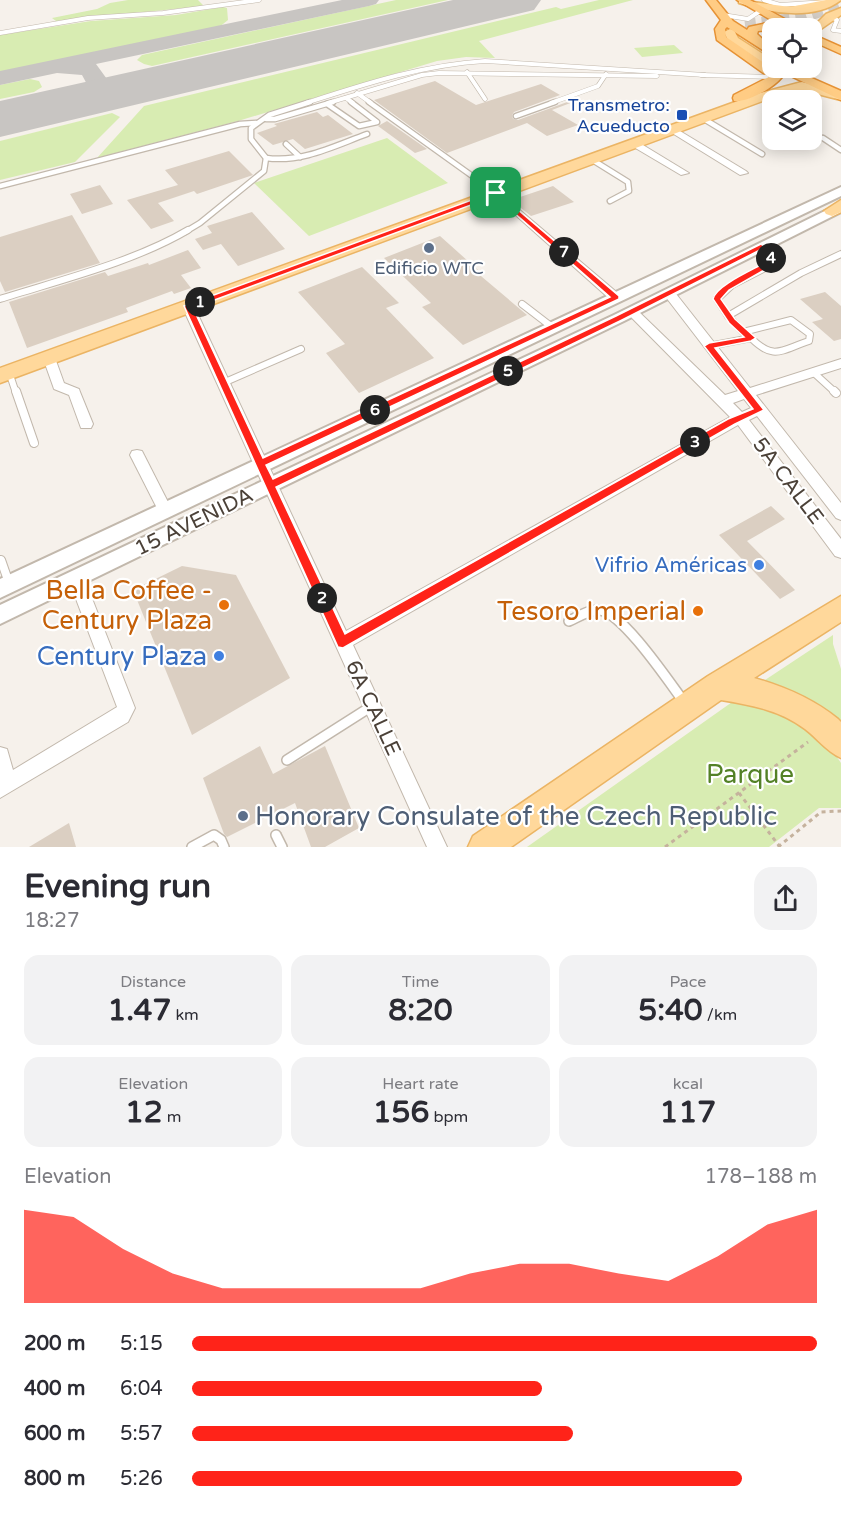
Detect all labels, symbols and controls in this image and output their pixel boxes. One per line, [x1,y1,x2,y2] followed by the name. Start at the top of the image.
[762,18,822,150] map controls
[762,18,822,78] button: locate
[762,90,822,150] button: layers
[568,94,670,137] place label: Transmetro: Acueducto
[675,108,689,122] marker: Transmetro: Acueducto
[470,167,521,218] pin
[479,176,512,209] icon: arrive
[549,237,579,267] pin: 7
[422,241,436,255] marker: Edificio WTC
[559,242,569,262] text: 7
[756,243,786,273] pin: 4
[766,248,776,268] text: 4
[374,257,484,279] place label: Edificio WTC
[185,287,215,317] pin: 1
[195,292,205,312] text: 1
[493,356,523,386] pin: 5
[503,361,513,381] text: 5
[360,395,390,425] pin: 6
[370,400,380,420] text: 6
[680,427,710,457] pin: 3
[690,432,700,452] text: 3
[747,433,829,529] street label: 5A CALLE
[131,483,257,561] street label: 15 AVENIDA
[595,553,747,578] place label: Vifrio Américas
[752,558,766,572] marker: Vifrio Américas
[42,575,212,636] place label: Bella Coffee - Century Plaza
[307,583,337,613] pin: 2
[317,588,327,608] text: 2
[497,596,686,627] place label: Tesoro Imperial
[217,598,231,612] marker: Bella Coffee - Century Plaza
[691,604,705,618] marker: Tesoro Imperial
[37,641,207,672] place label: Century Plaza
[212,649,226,663] marker: Century Plaza
[340,656,406,760] street label: 6A CALLE
[706,759,794,790] park label: Parque
[255,801,777,832] place label: Honorary Consulate of the Czech Republic
[236,809,250,823] marker: Honorary Consulate of the Czech Republic
[24,867,211,906] text: Evening run
[754,867,817,930] button: share
[24,909,79,933] text: 18:27
[120,972,186,992] text: Distance
[402,972,439,992] text: Time
[669,972,706,992] text: Pace
[108,992,171,1029] text: 1.47
[388,992,453,1029] text: 8:20
[638,992,703,1029] text: 5:40
[171,1005,199,1025] text: km
[703,1005,737,1025] text: /km
[118,1074,188,1094] text: Elevation
[382,1074,459,1094] text: Heart rate
[673,1074,703,1094] text: kcal
[125,1094,163,1131] text: 12
[373,1094,429,1131] text: 156
[660,1094,716,1131] text: 117
[163,1107,181,1127] text: m
[429,1107,468,1127] text: bpm
[24,1165,111,1189] text: Elevation
[704,1165,817,1189] text: 178–188 m
[24,1332,85,1356] text: 200 m
[120,1332,163,1356] text: 5:15
[24,1377,85,1401] text: 400 m
[120,1377,163,1401] text: 6:04
[24,1422,85,1446] text: 600 m
[120,1422,163,1446] text: 5:57
[24,1467,85,1491] text: 800 m
[120,1467,163,1491] text: 5:26

